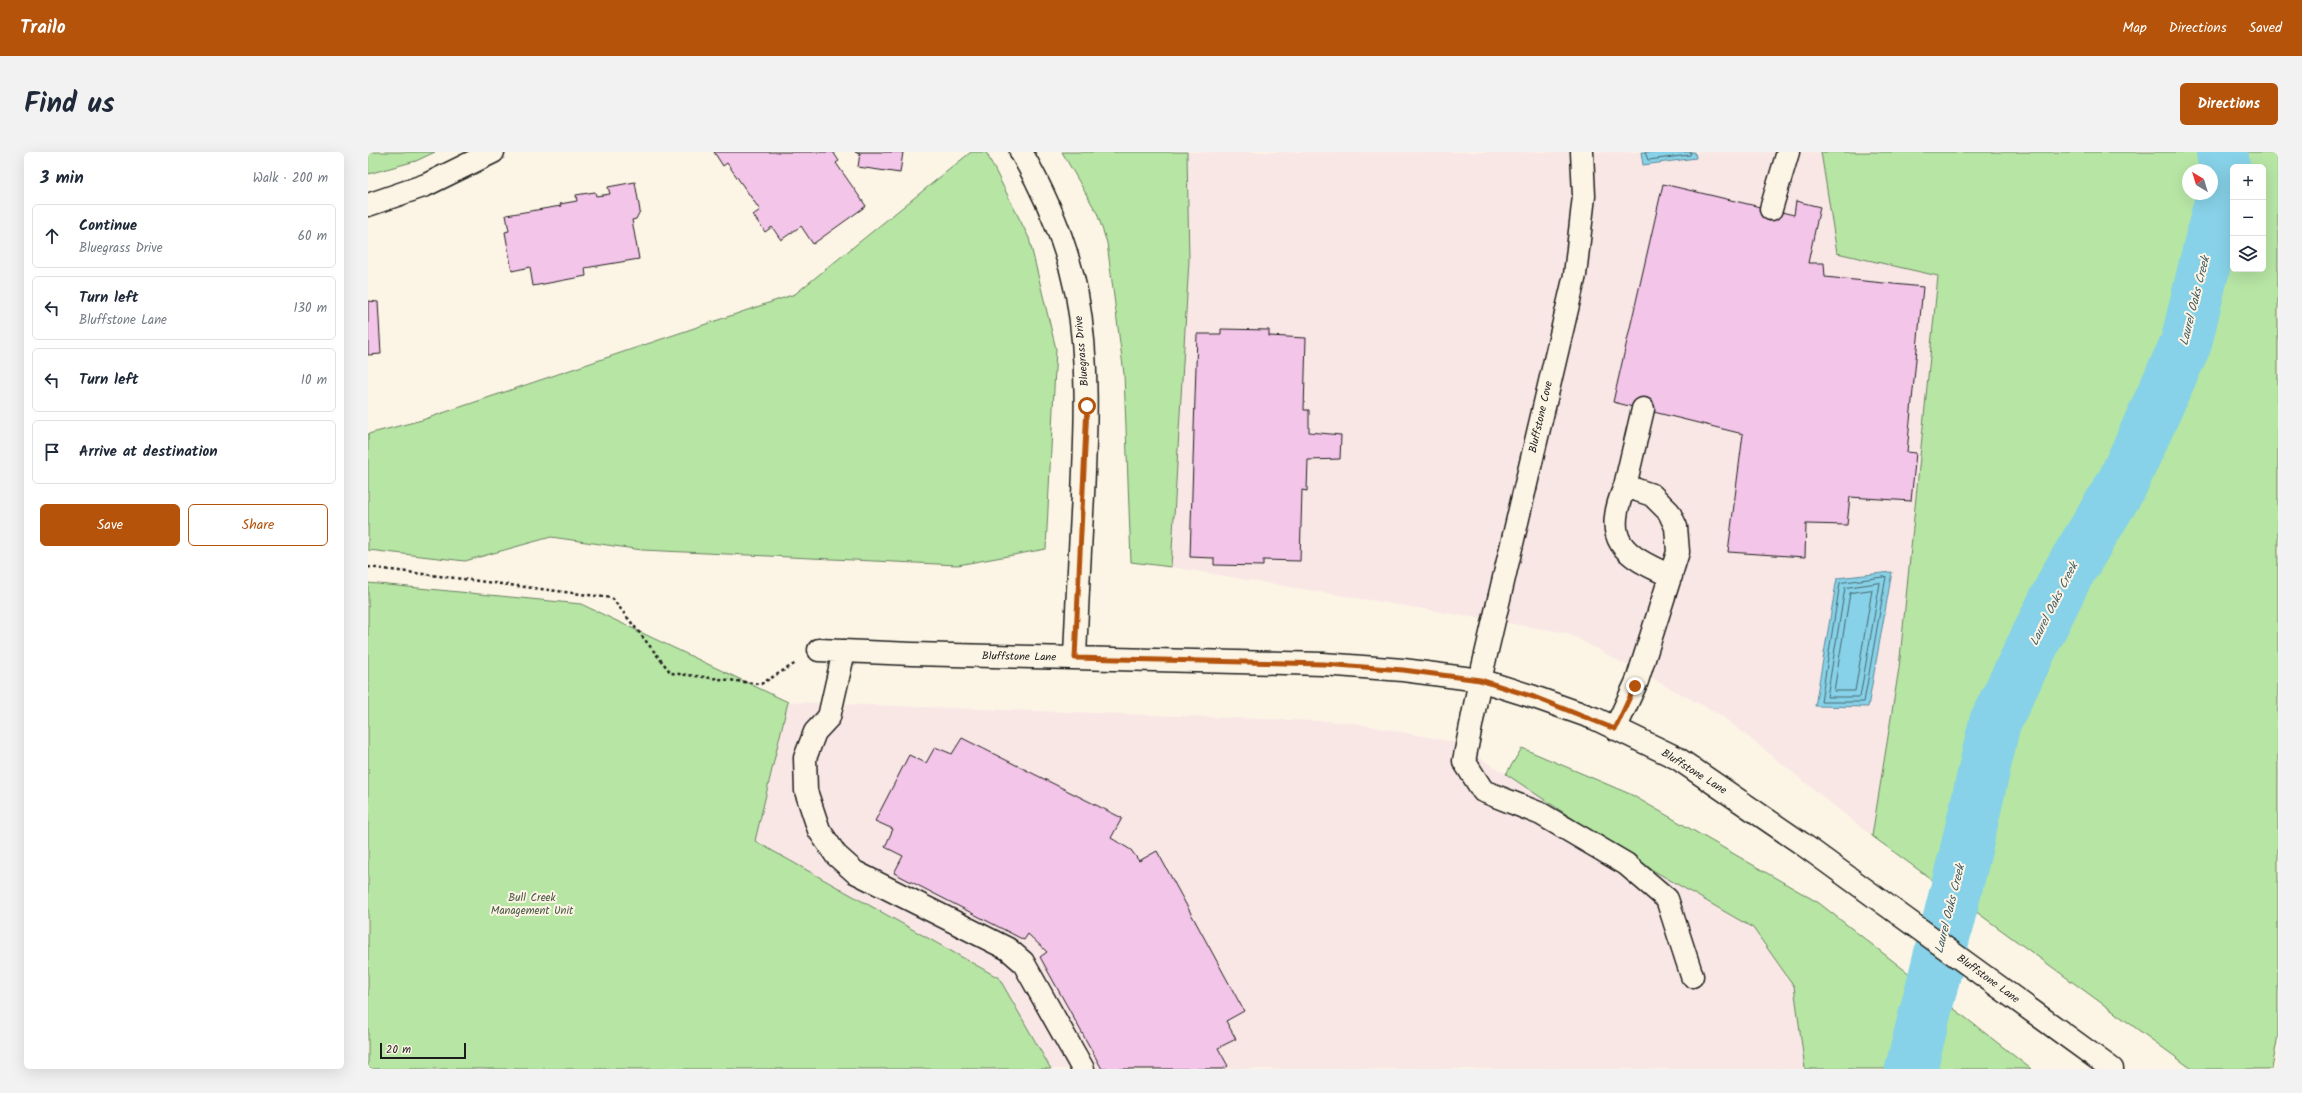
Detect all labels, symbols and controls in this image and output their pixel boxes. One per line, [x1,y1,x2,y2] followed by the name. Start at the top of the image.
[20,13,66,43] text: Trailo
[2122,17,2147,39] text: Map
[2169,17,2227,39] text: Directions
[2249,17,2282,39] text: Saved
[24,82,115,127] text: Find us
[2180,83,2278,125] button: Directions
[2182,164,2218,200] north arrow
[2230,164,2266,272] map controls
[2230,164,2266,200] button: +
[40,165,84,192] text: 3 min
[253,168,328,189] text: Walk · 200 m
[2230,200,2266,236] button: −
[79,214,137,238] text: Continue
[41,225,63,247] icon: ahead
[298,226,327,247] text: 60 m
[2230,236,2266,272] button: layers
[79,238,163,259] text: Bluegrass Drive
[2175,252,2216,348] water label: Laurel Oaks Creek
[79,286,139,310] text: Turn left
[41,297,63,319] icon: left
[293,298,327,319] text: 130 m
[79,310,167,331] text: Bluffstone Lane
[1070,315,1094,387] street label: Bluegrass Drive
[79,368,139,392] text: Turn left
[41,369,63,391] icon: left
[301,370,327,391] text: 10 m
[1524,379,1558,455] street label: Bluffstone Cove
[1078,397,1096,415] route start
[79,440,218,464] text: Arrive at destination
[41,441,63,463] icon: arrive
[40,504,180,546] button: Save
[188,504,328,546] button: Share
[2025,557,2084,649] water label: Laurel Oaks Creek
[982,647,1056,667] street label: Bluffstone Lane
[1626,677,1644,695] route end
[1658,745,1730,799] street label: Bluffstone Lane
[1930,860,1971,956] water label: Laurel Oaks Creek
[491,889,574,920] park label: Bull Creek Management Unit
[1953,950,2023,1008] street label: Bluffstone Lane
[380,1041,466,1060] scale bar
[386,1041,411,1059] text: 20 m

